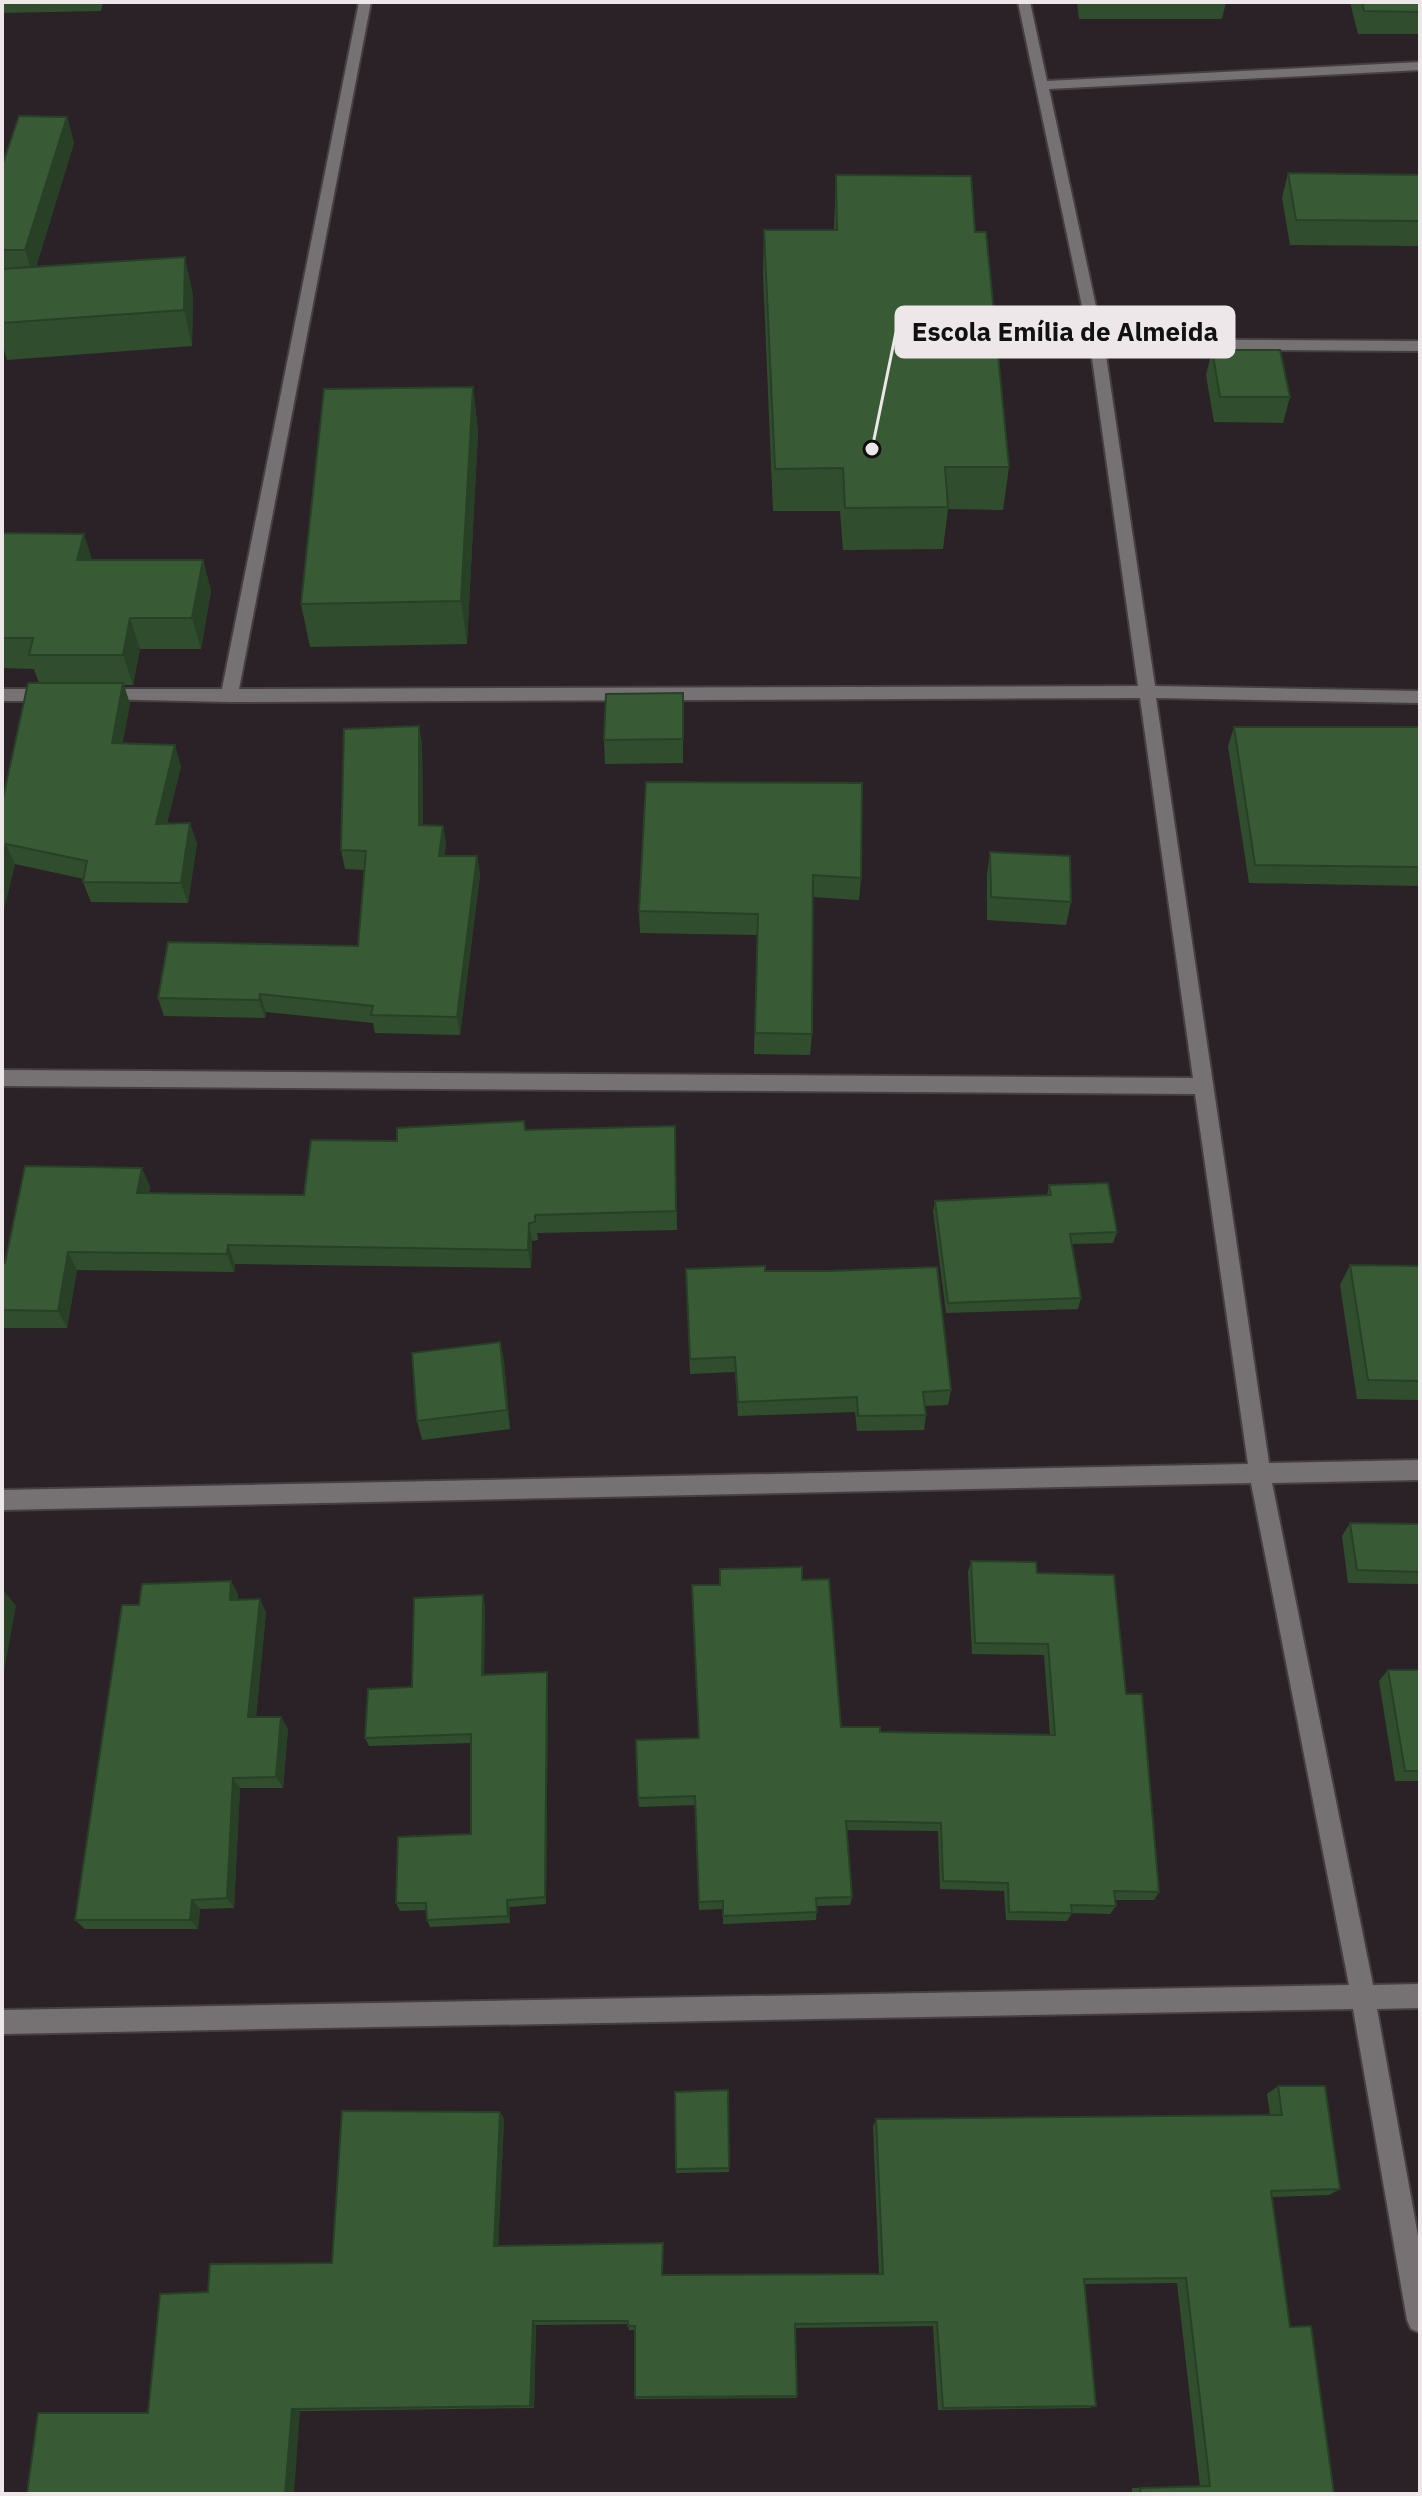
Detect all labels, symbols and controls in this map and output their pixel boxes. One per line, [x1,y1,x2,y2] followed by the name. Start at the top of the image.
[896,307,1234,357] callout: Escola Emília de Almeida
[912,314,1218,348] text: Escola Emília de Almeida

